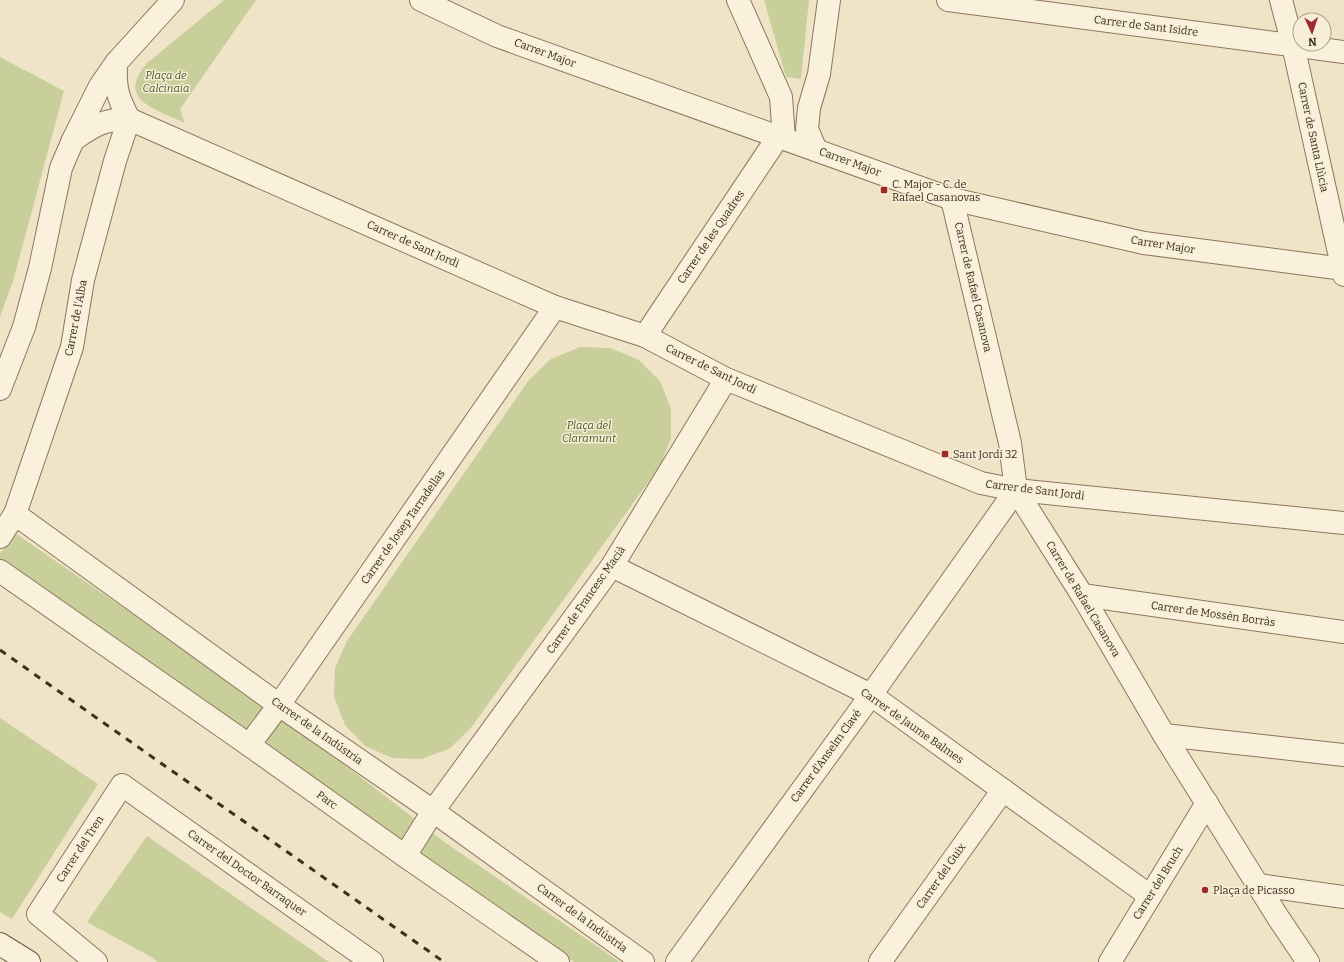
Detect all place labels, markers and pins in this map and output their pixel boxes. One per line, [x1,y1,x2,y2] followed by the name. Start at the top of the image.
[892,178,980,204] place label: C. Major - C. de Rafael Casanovas
[879,185,889,195] marker: C. Major - C. de Rafael Casanovas
[953,448,1017,461] place label: Sant Jordi 32
[940,449,950,459] marker: Sant Jordi 32
[1213,884,1295,897] place label: Plaça de Picasso
[1200,885,1210,895] marker: Plaça de Picasso

